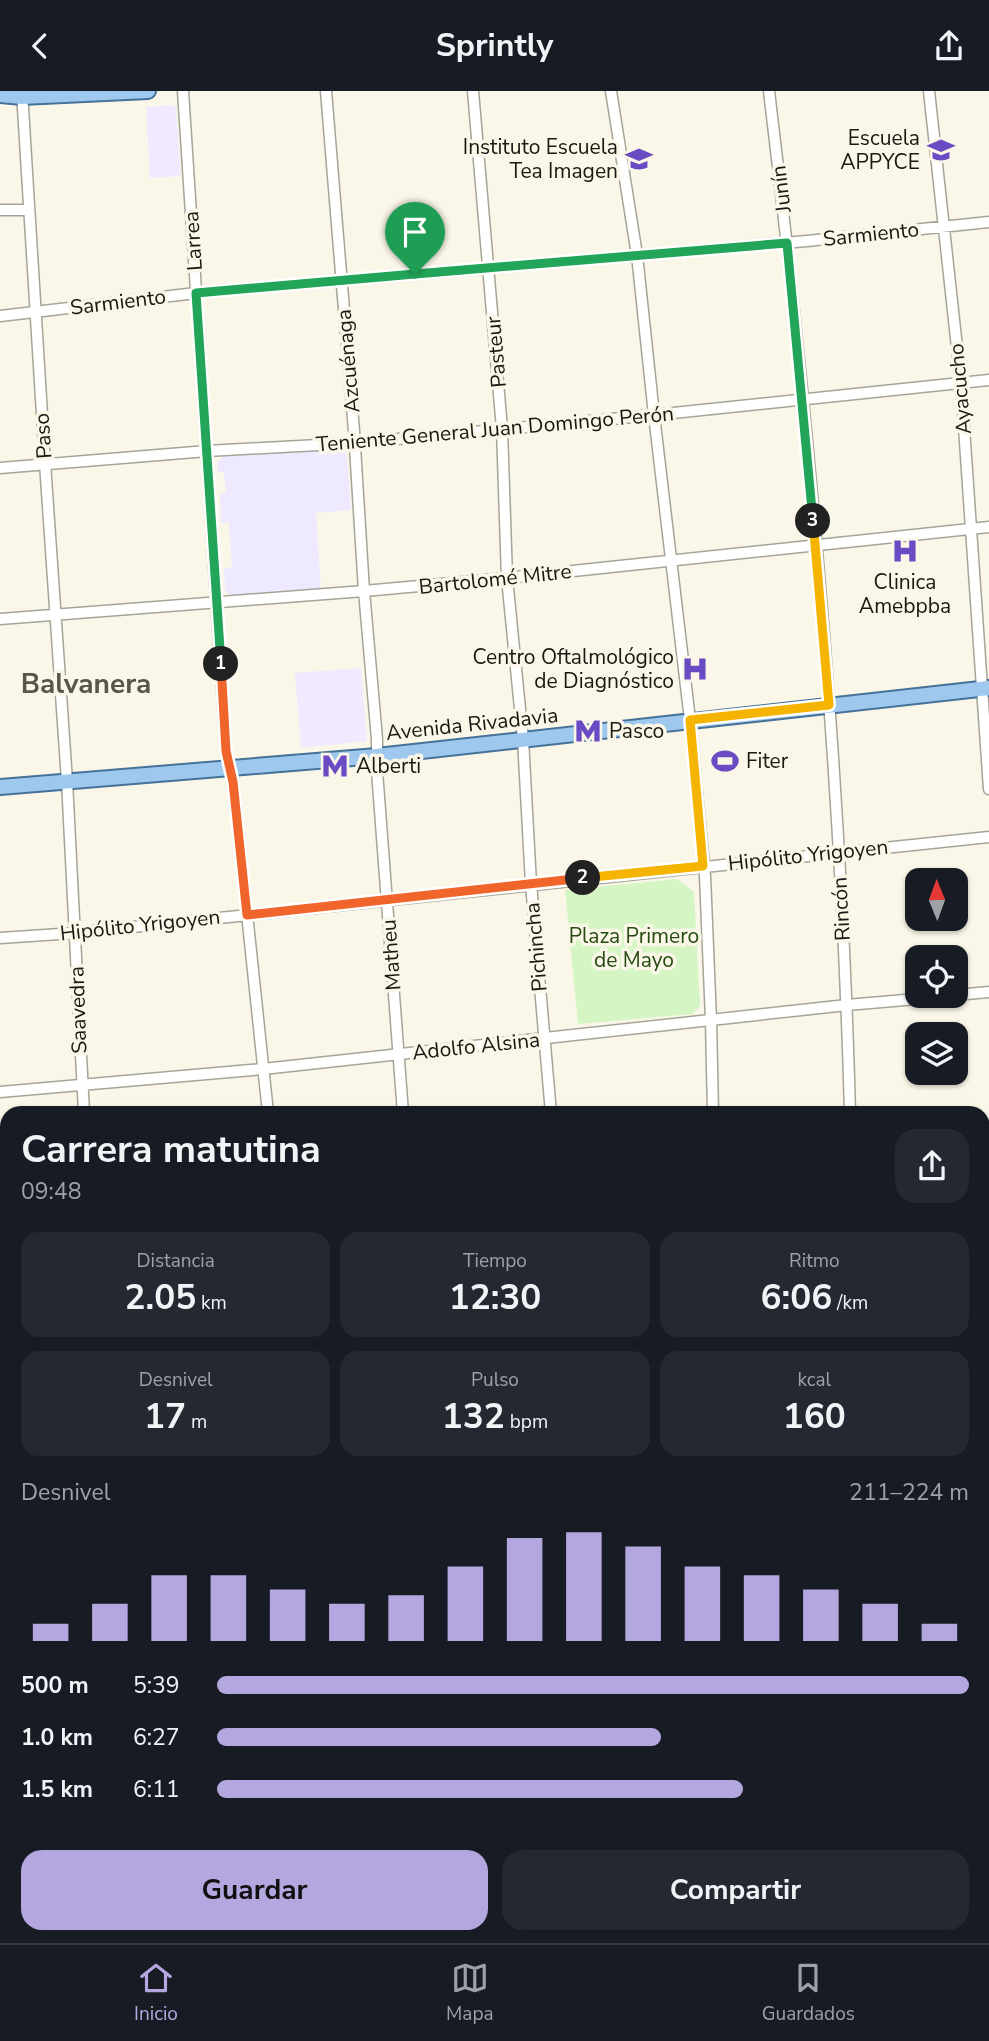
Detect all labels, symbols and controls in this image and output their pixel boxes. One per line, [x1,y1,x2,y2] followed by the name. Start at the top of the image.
[436,24,553,67] text: Sprintly
[21,27,59,65] icon: back
[930,27,968,65] icon: share
[840,124,920,176] place label: Escuela APPYCE
[463,133,618,185] place label: Instituto Escuela Tea Imagen
[926,135,956,165] school or university icon: Escuela APPYCE
[624,144,654,174] school or university icon: Instituto Escuela Tea Imagen
[764,164,798,215] street label: Junín
[385,202,445,274] pin
[177,210,209,272] street label: Larrea
[396,213,434,251] icon: arrive
[822,215,920,253] street label: Sarmiento
[68,282,168,322] street label: Sarmiento
[330,308,366,414] street label: Azcuénaga
[479,315,513,389] street label: Pasteur
[942,342,978,436] street label: Ayacucho
[315,399,675,459] street label: Teniente General Juan Domingo Perón
[27,412,59,460] street label: Paso
[796,503,830,539] pin: 3
[807,507,818,533] text: 3
[890,536,920,566] hospital icon: Clinica Amebpba
[417,557,573,601] street label: Bartolomé Mitre
[859,568,951,620] place label: Clinica Amebpba
[473,643,674,695] place label: Centro Oftalmológico de Diagnóstico
[204,647,238,681] pin: 1
[215,650,226,676] text: 1
[680,654,710,684] hospital icon: Centro Oftalmológico de Diagnóstico
[21,665,151,703] district label: Balvanera
[385,701,559,747] street label: Avenida Rivadavia
[573,716,603,746] metro station icon: Pasco
[609,717,664,745] place label: Pasco
[710,746,740,776] sports icon: Fiter
[746,747,789,775] place label: Fiter
[320,751,350,781] metro station icon: Alberti
[356,752,421,780] place label: Alberti
[726,833,890,877] street label: Hipólito Yrigoyen
[566,861,600,895] pin: 2
[577,864,588,890] text: 2
[905,868,968,931] north arrow
[905,868,968,1085] map controls
[825,876,857,942] street label: Rincón
[518,901,554,993] street label: Pichincha
[58,903,222,947] street label: Hipólito Yrigoyen
[375,918,407,992] street label: Matheu
[569,922,699,974] park label: Plaza Primero de Mayo
[905,945,968,1008] button: locate
[62,966,94,1054] street label: Saavedra
[905,1022,968,1085] button: layers
[411,1025,541,1067] street label: Adolfo Alsina
[21,1124,321,1175] text: Carrera matutina
[895,1129,969,1203] button: share
[21,1176,81,1207] text: 09:48
[136,1248,215,1274] text: Distancia
[463,1248,527,1274] text: Tiempo
[789,1248,840,1274] text: Ritmo
[124,1274,196,1321] text: 2.05
[449,1274,541,1321] text: 12:30
[761,1274,832,1321] text: 6:06
[196,1290,227,1316] text: km
[832,1290,868,1316] text: /km
[139,1367,213,1393] text: Desnivel
[471,1367,519,1393] text: Pulso
[797,1367,831,1393] text: kcal
[144,1393,186,1440] text: 17
[442,1393,505,1440] text: 132
[783,1393,846,1440] text: 160
[186,1409,207,1435] text: m
[505,1409,548,1435] text: bpm
[21,1477,111,1508] text: Desnivel
[849,1477,969,1508] text: 211–224 m
[21,1670,89,1701] text: 500 m
[133,1670,180,1701] text: 5:39
[21,1722,93,1753] text: 1.0 km
[133,1722,180,1753] text: 6:27
[21,1774,93,1805] text: 1.5 km
[133,1774,180,1805] text: 6:11
[21,1850,488,1930] button: Guardar
[502,1850,969,1930] button: Compartir
[134,1959,178,2027] tab: Inicio
[446,1959,494,2027] tab: Mapa
[762,1959,855,2027] tab: Guardados

